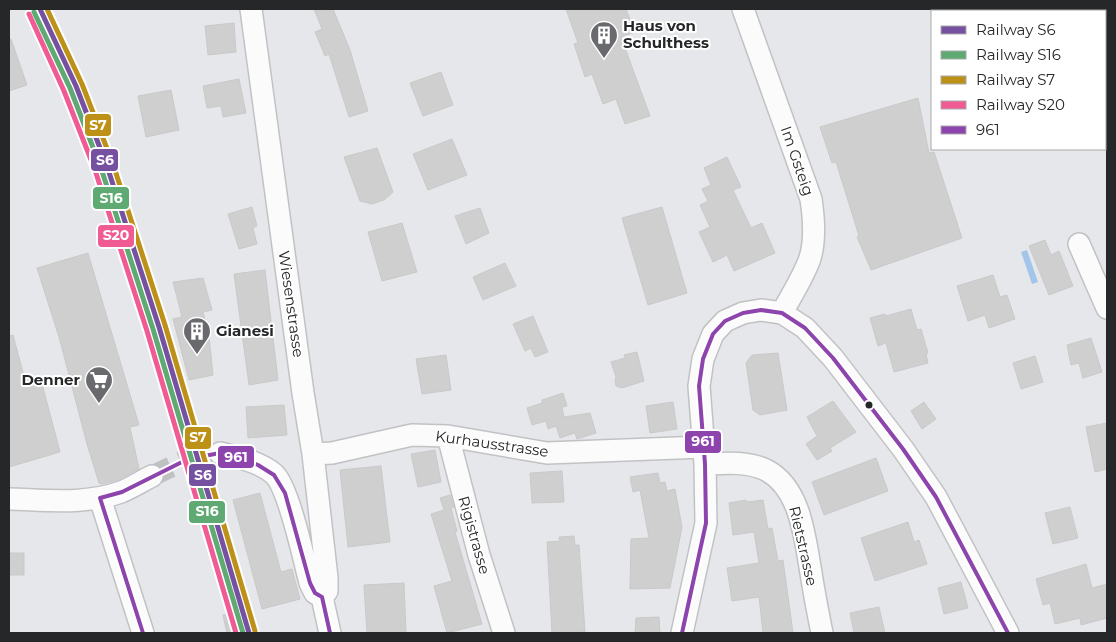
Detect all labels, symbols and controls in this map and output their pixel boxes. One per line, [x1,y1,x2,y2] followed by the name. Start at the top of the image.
[931,10,1106,150] legend
[623,16,709,52] place label: Haus von Schulthess
[589,20,619,59] building icon: Haus von Schulthess
[976,20,1056,39] text: Railway S6
[976,45,1061,64] text: Railway S16
[976,70,1055,89] text: Railway S7
[976,95,1065,114] text: Railway S20
[84,113,112,137] line badge: S7
[89,116,107,134] text: S7
[976,120,1000,139] text: 961
[777,123,818,198] street label: Im Gsteig
[90,148,119,172] line badge: S6
[96,151,114,169] text: S6
[92,186,130,210] line badge: S16
[99,189,123,207] text: S16
[97,224,135,248] line badge: S20
[103,226,129,244] text: S20
[275,249,308,358] street label: Wiesenstrasse
[182,316,212,355] building icon: Gianesi
[216,321,274,340] place label: Gianesi
[84,365,114,404] supermarket icon: Denner
[21,370,81,389] place label: Denner
[864,400,874,410] unlabelled marker
[184,426,212,450] line badge: S7
[434,426,550,461] street label: Kurhausstrasse
[189,428,207,446] text: S7
[684,430,722,454] line badge: 961
[691,432,715,450] text: 961
[217,445,255,469] line badge: 961
[224,448,248,466] text: 961
[188,463,217,487] line badge: S6
[194,466,212,484] text: S6
[454,494,495,576] street label: Rigistrasse
[188,500,226,524] line badge: S16
[195,502,219,520] text: S16
[785,504,822,588] street label: Rietstrasse

